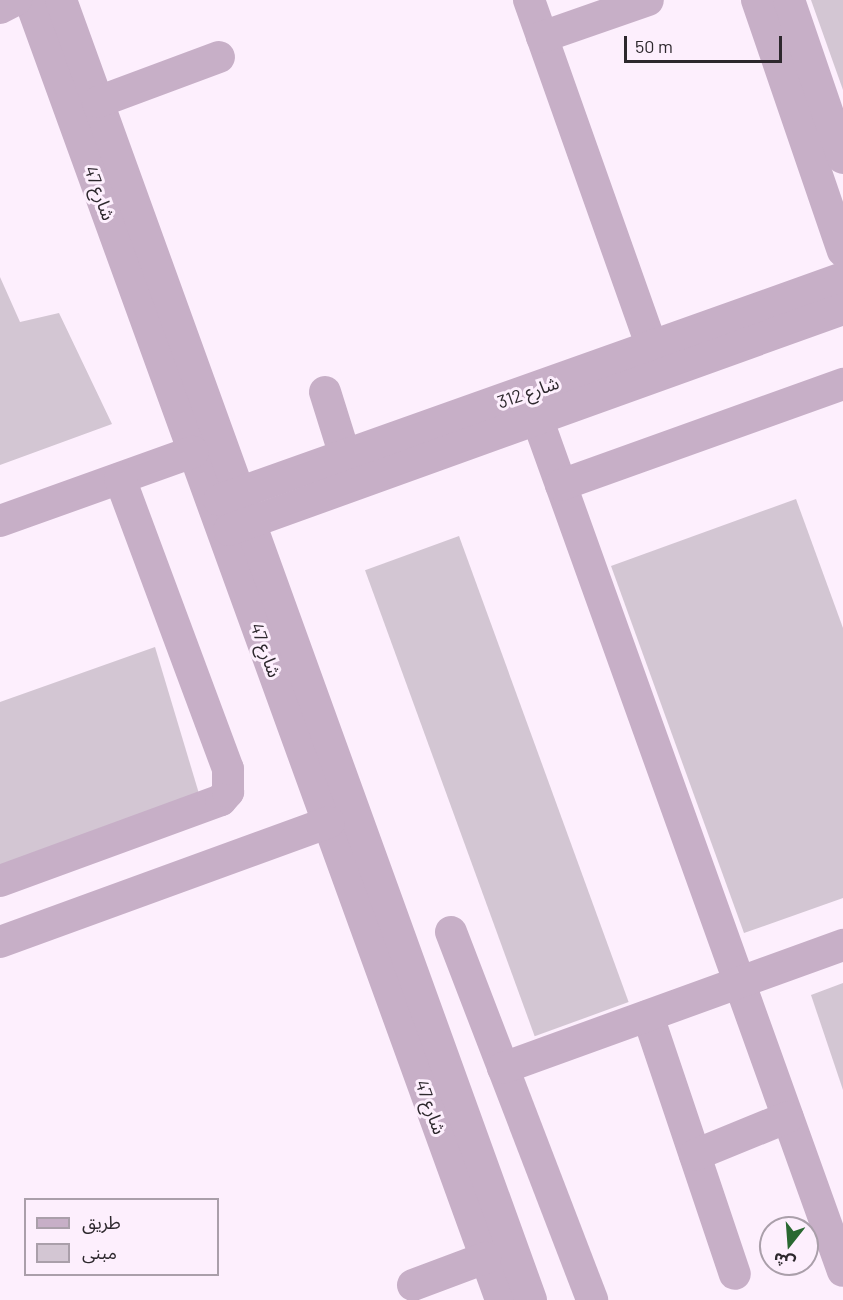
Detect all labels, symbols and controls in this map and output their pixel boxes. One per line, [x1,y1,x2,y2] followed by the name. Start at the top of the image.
[627,24,784,62] scale bar
[635,35,673,57] text: 50 m
[80,163,120,223] street label: شارع 47
[494,371,562,413] street label: شارع 312
[246,620,286,680] street label: شارع 47
[411,1077,451,1137] street label: شارع 47
[24,1198,219,1276] legend
[82,1211,121,1233] text: طريق
[759,1216,819,1276] north arrow
[82,1241,117,1263] text: مبنى
[771,1249,797,1274] text: ش

